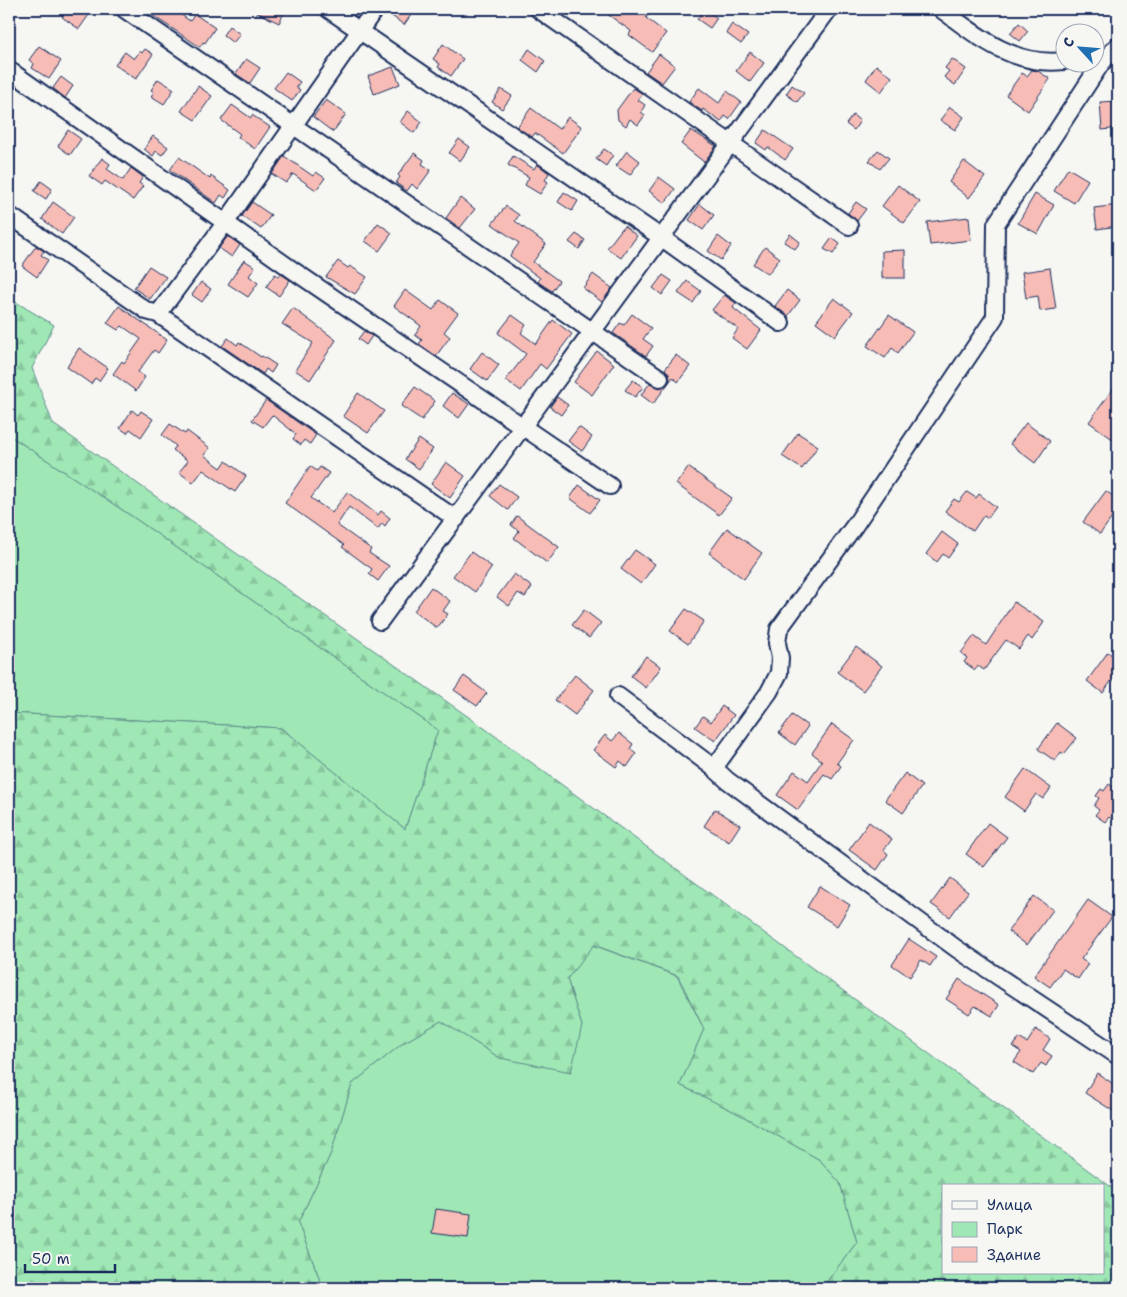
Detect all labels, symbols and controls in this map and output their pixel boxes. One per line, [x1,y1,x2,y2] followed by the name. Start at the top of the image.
[1054,22,1104,72] north arrow
[1058,34,1078,50] text: С
[942,1184,1104,1274] legend
[987,1195,1033,1215] text: Улица
[987,1219,1023,1239] text: Парк
[25,1242,115,1274] scale bar
[987,1245,1041,1265] text: Здание
[32,1249,70,1269] text: 50 m

